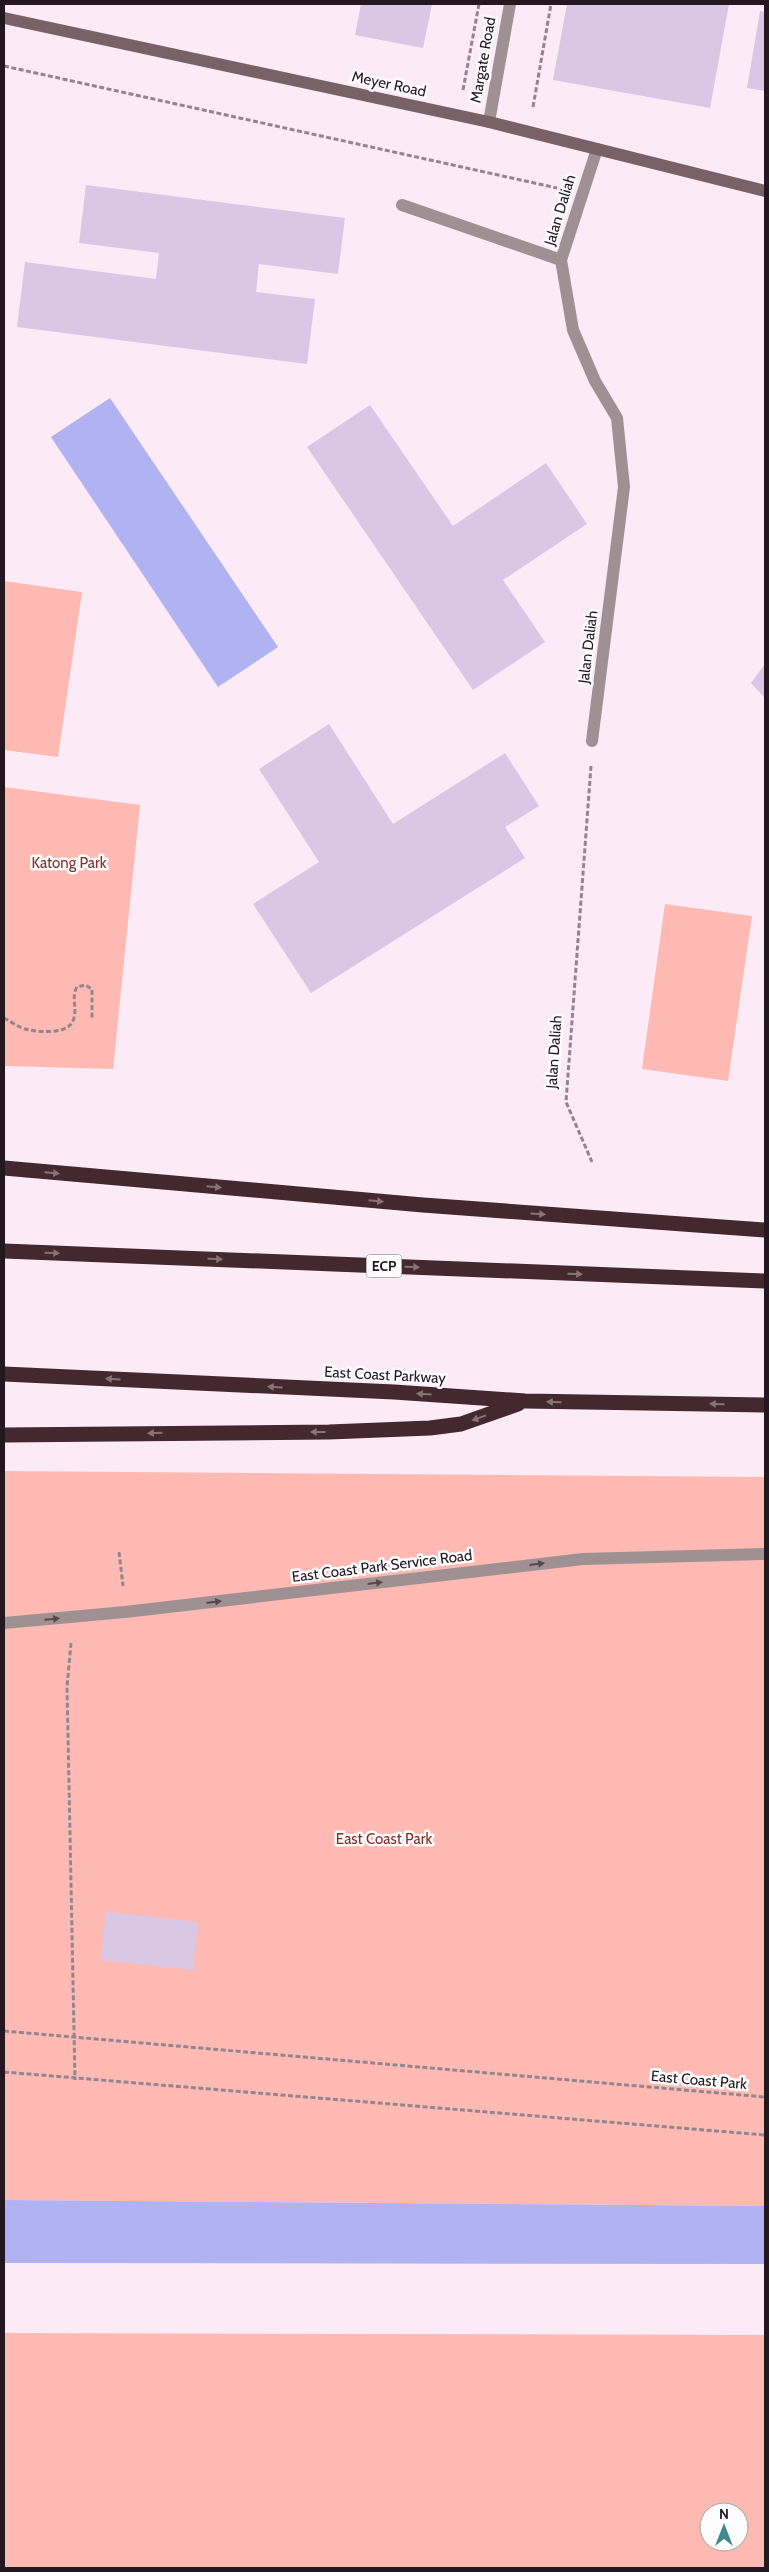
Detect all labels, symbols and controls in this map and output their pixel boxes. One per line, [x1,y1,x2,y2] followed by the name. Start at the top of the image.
[467,16,499,104] street label: Margate Road
[350,67,428,101] street label: Meyer Road
[540,172,579,249] street label: Jalan Daliah
[574,609,601,686] street label: Jalan Daliah
[31,854,107,872] park label: Katong Park
[542,1015,566,1090] street label: Jalan Daliah
[45,1169,61,1177] one-way arrow
[206,1183,222,1191] one-way arrow
[368,1197,384,1205] one-way arrow
[530,1210,546,1218] one-way arrow
[45,1249,61,1257] one-way arrow
[366,1254,402,1278] road number: ECP
[207,1256,223,1264] one-way arrow
[404,1264,420,1272] one-way arrow
[567,1270,583,1278] one-way arrow
[324,1363,447,1387] street label: East Coast Parkway
[105,1375,121,1383] one-way arrow
[267,1382,283,1390] one-way arrow
[415,1390,431,1398] one-way arrow
[546,1398,562,1406] one-way arrow
[708,1400,724,1408] one-way arrow
[471,1415,486,1422] one-way arrow
[309,1428,325,1436] one-way arrow
[147,1429,163,1437] one-way arrow
[291,1546,473,1586] street label: East Coast Park Service Road
[529,1560,545,1568] one-way arrow
[368,1579,384,1587] one-way arrow
[206,1598,222,1606] one-way arrow
[45,1615,61,1623] one-way arrow
[336,1830,432,1848] park label: East Coast Park
[650,2067,748,2093] street label: East Coast Park
[699,2502,749,2552] north arrow
[719,2505,729,2523] text: N

